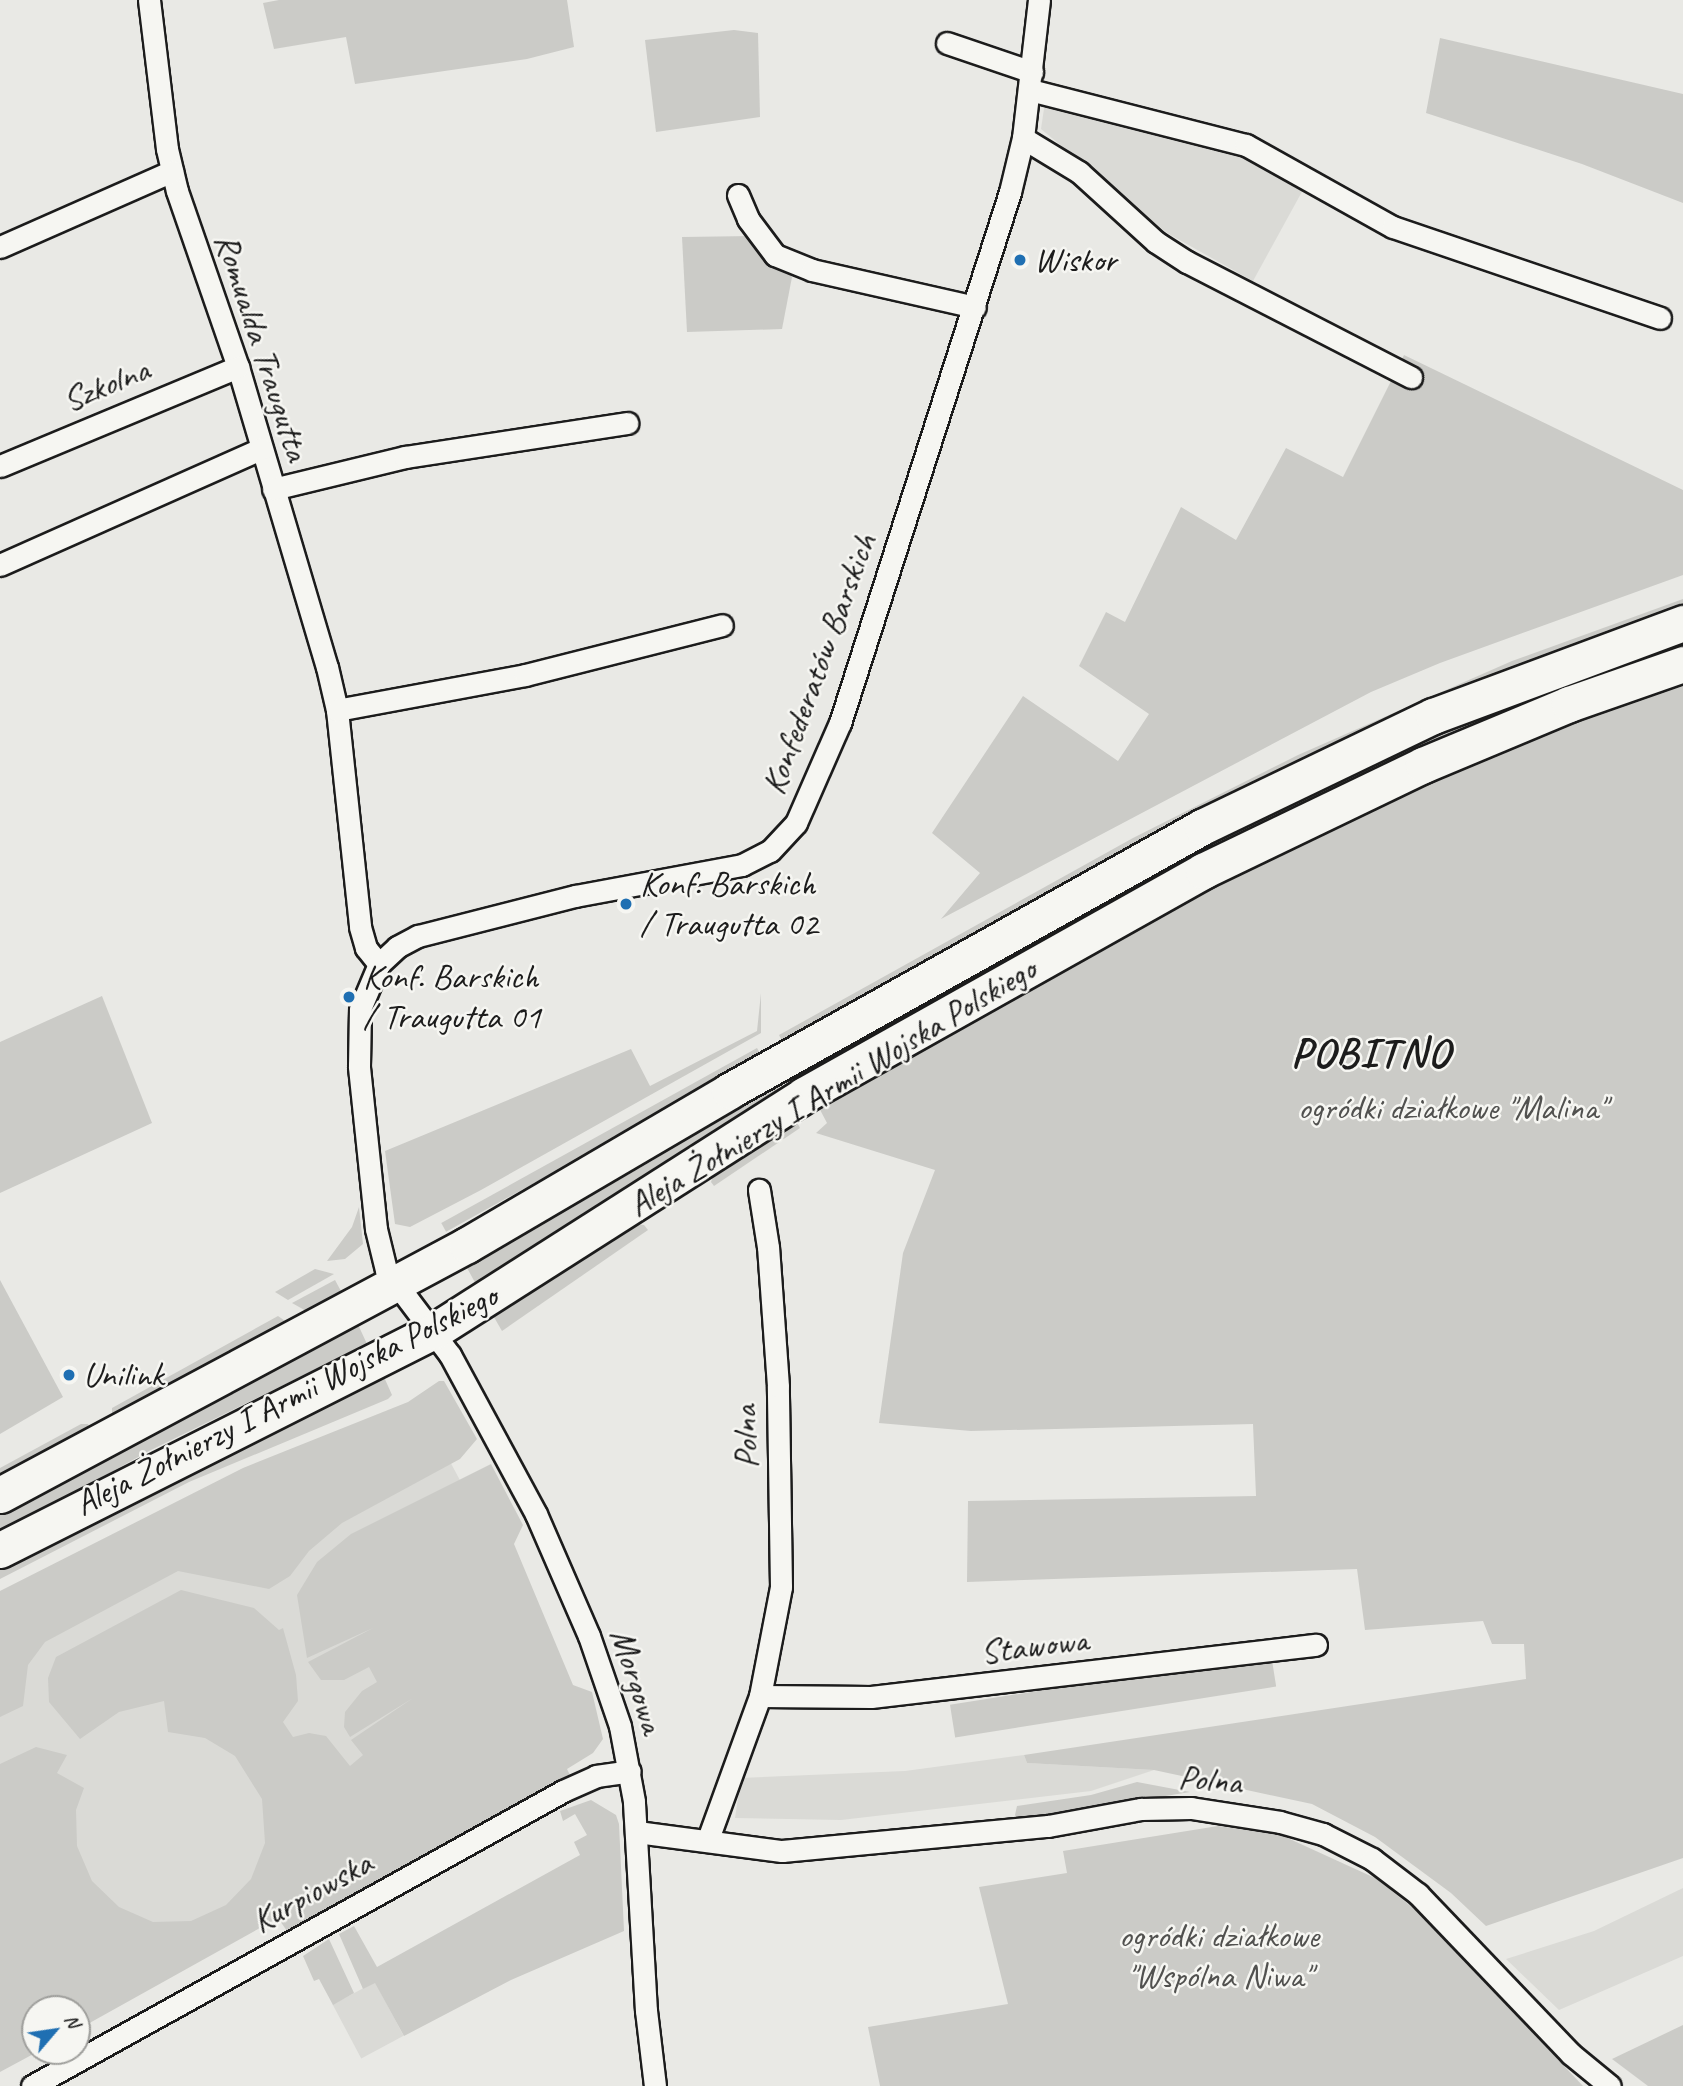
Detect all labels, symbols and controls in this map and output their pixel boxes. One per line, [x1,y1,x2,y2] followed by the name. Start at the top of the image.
[205,227,319,467] street label: Romualda Traugutta
[1034,239,1116,281] place label: Wiskor
[1012,252,1028,268] marker: Wiskor
[57,349,155,421] street label: Szkolna
[752,528,886,800] street label: Konfederatów Barskich
[640,863,818,945] place label: Konf. Barskich / Traugutta 02
[618,896,634,912] marker: Konf. Barskich / Traugutta 02
[620,948,1044,1226] street label: Aleja Żołnierzy I Armii Wojska Polskiego
[363,956,541,1038] place label: Konf. Barskich / Traugutta 01
[341,989,357,1005] marker: Konf. Barskich / Traugutta 01
[1291,1028,1451,1078] district label: POBITNO
[1298,1087,1606,1129] park label: ogródki działkowe "Malina"
[68,1275,504,1525] street label: Aleja Żołnierzy I Armii Wojska Polskiego
[83,1354,163,1396] place label: Unilink
[61,1367,77,1383] marker: Unilink
[724,1405,768,1469] street label: Polna
[978,1619,1090,1673] street label: Stawowa
[600,1623,674,1739] street label: Morgowa
[1177,1756,1243,1804] street label: Polna
[244,1842,380,1942] street label: Kurpiowska
[1119,1915,1319,1997] park label: ogródki działkowe "Wspólna Niwa"
[21,1995,91,2065] north arrow
[59,2010,86,2032] text: N

